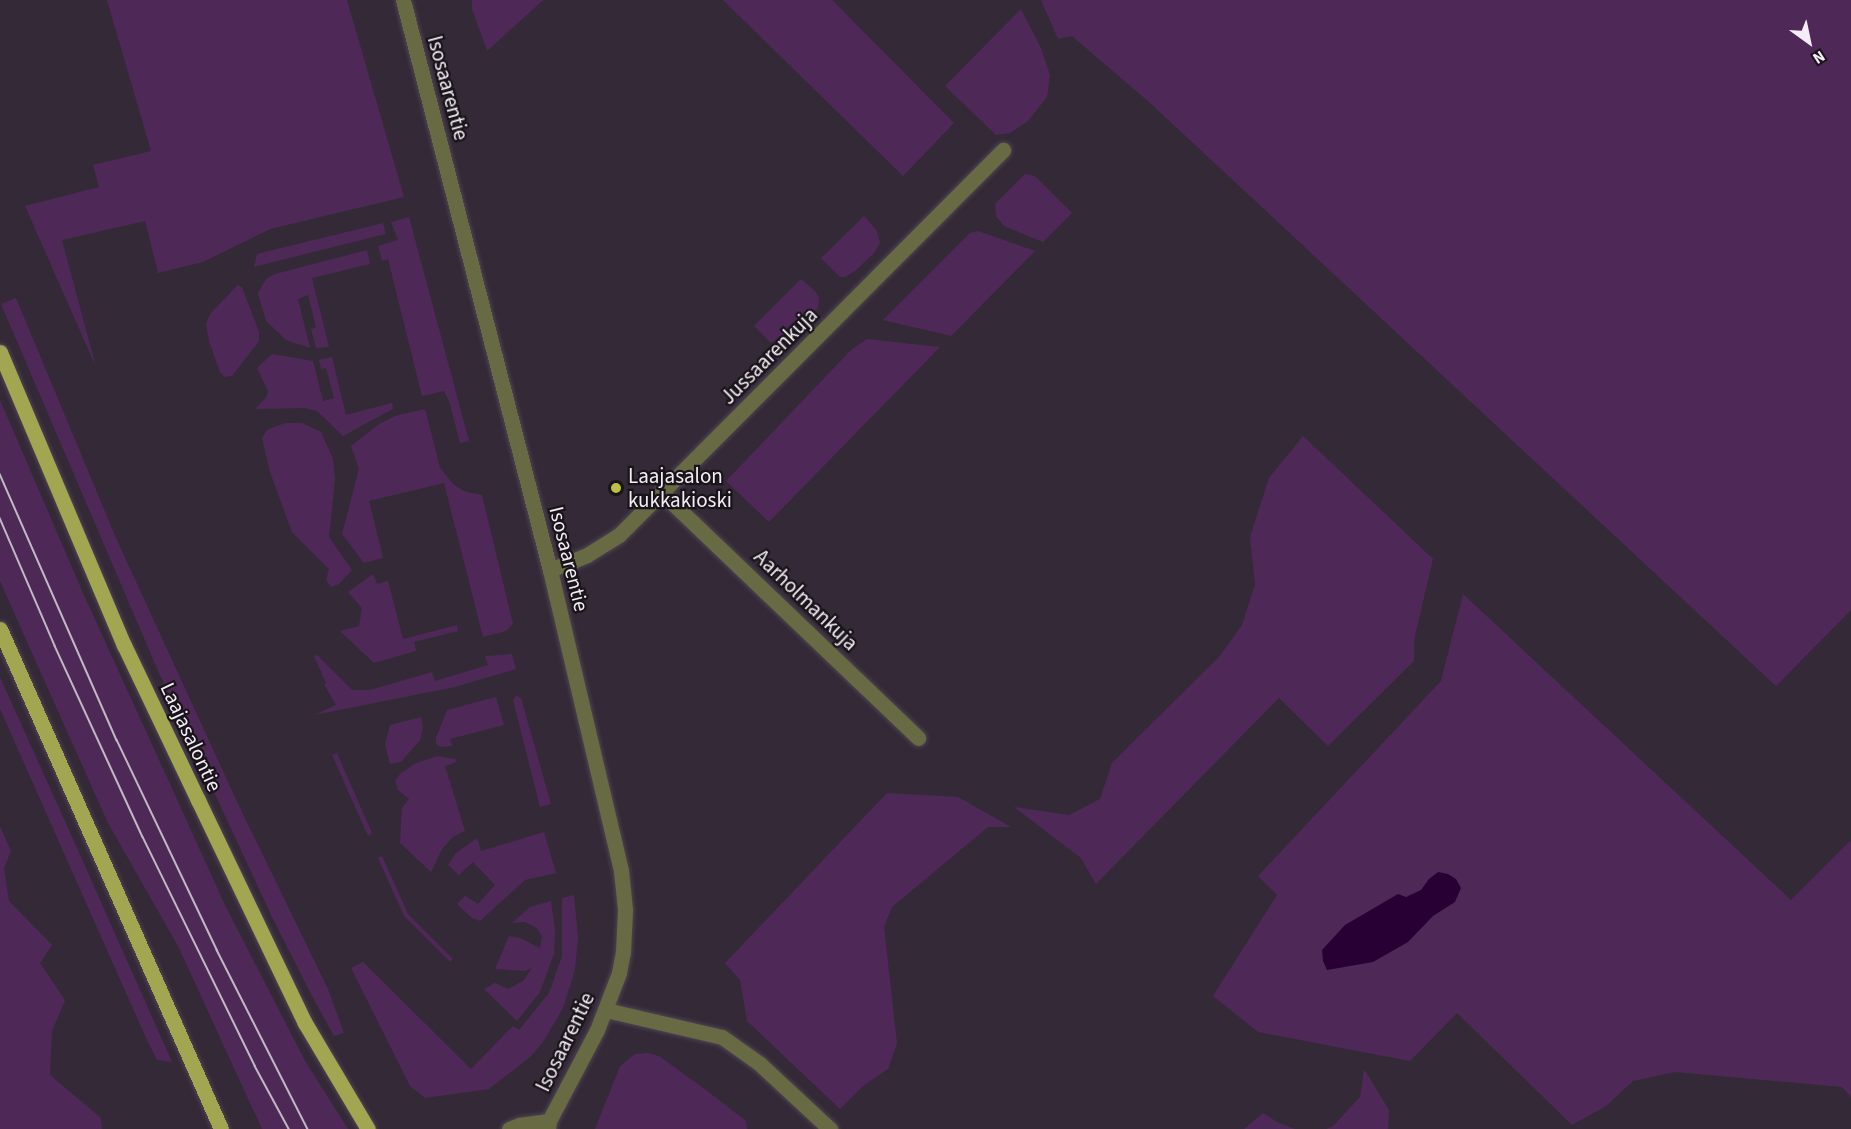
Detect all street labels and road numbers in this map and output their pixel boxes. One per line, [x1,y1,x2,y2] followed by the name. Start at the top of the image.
[422,33,474,143] street label: Isosaarentie
[715,302,823,410] street label: Jussaarenkuja
[544,504,594,614] street label: Isosaarentie
[749,544,863,656] street label: Aarholmankuja
[155,678,227,796] street label: Laajasalontie
[530,988,600,1096] street label: Isosaarentie

